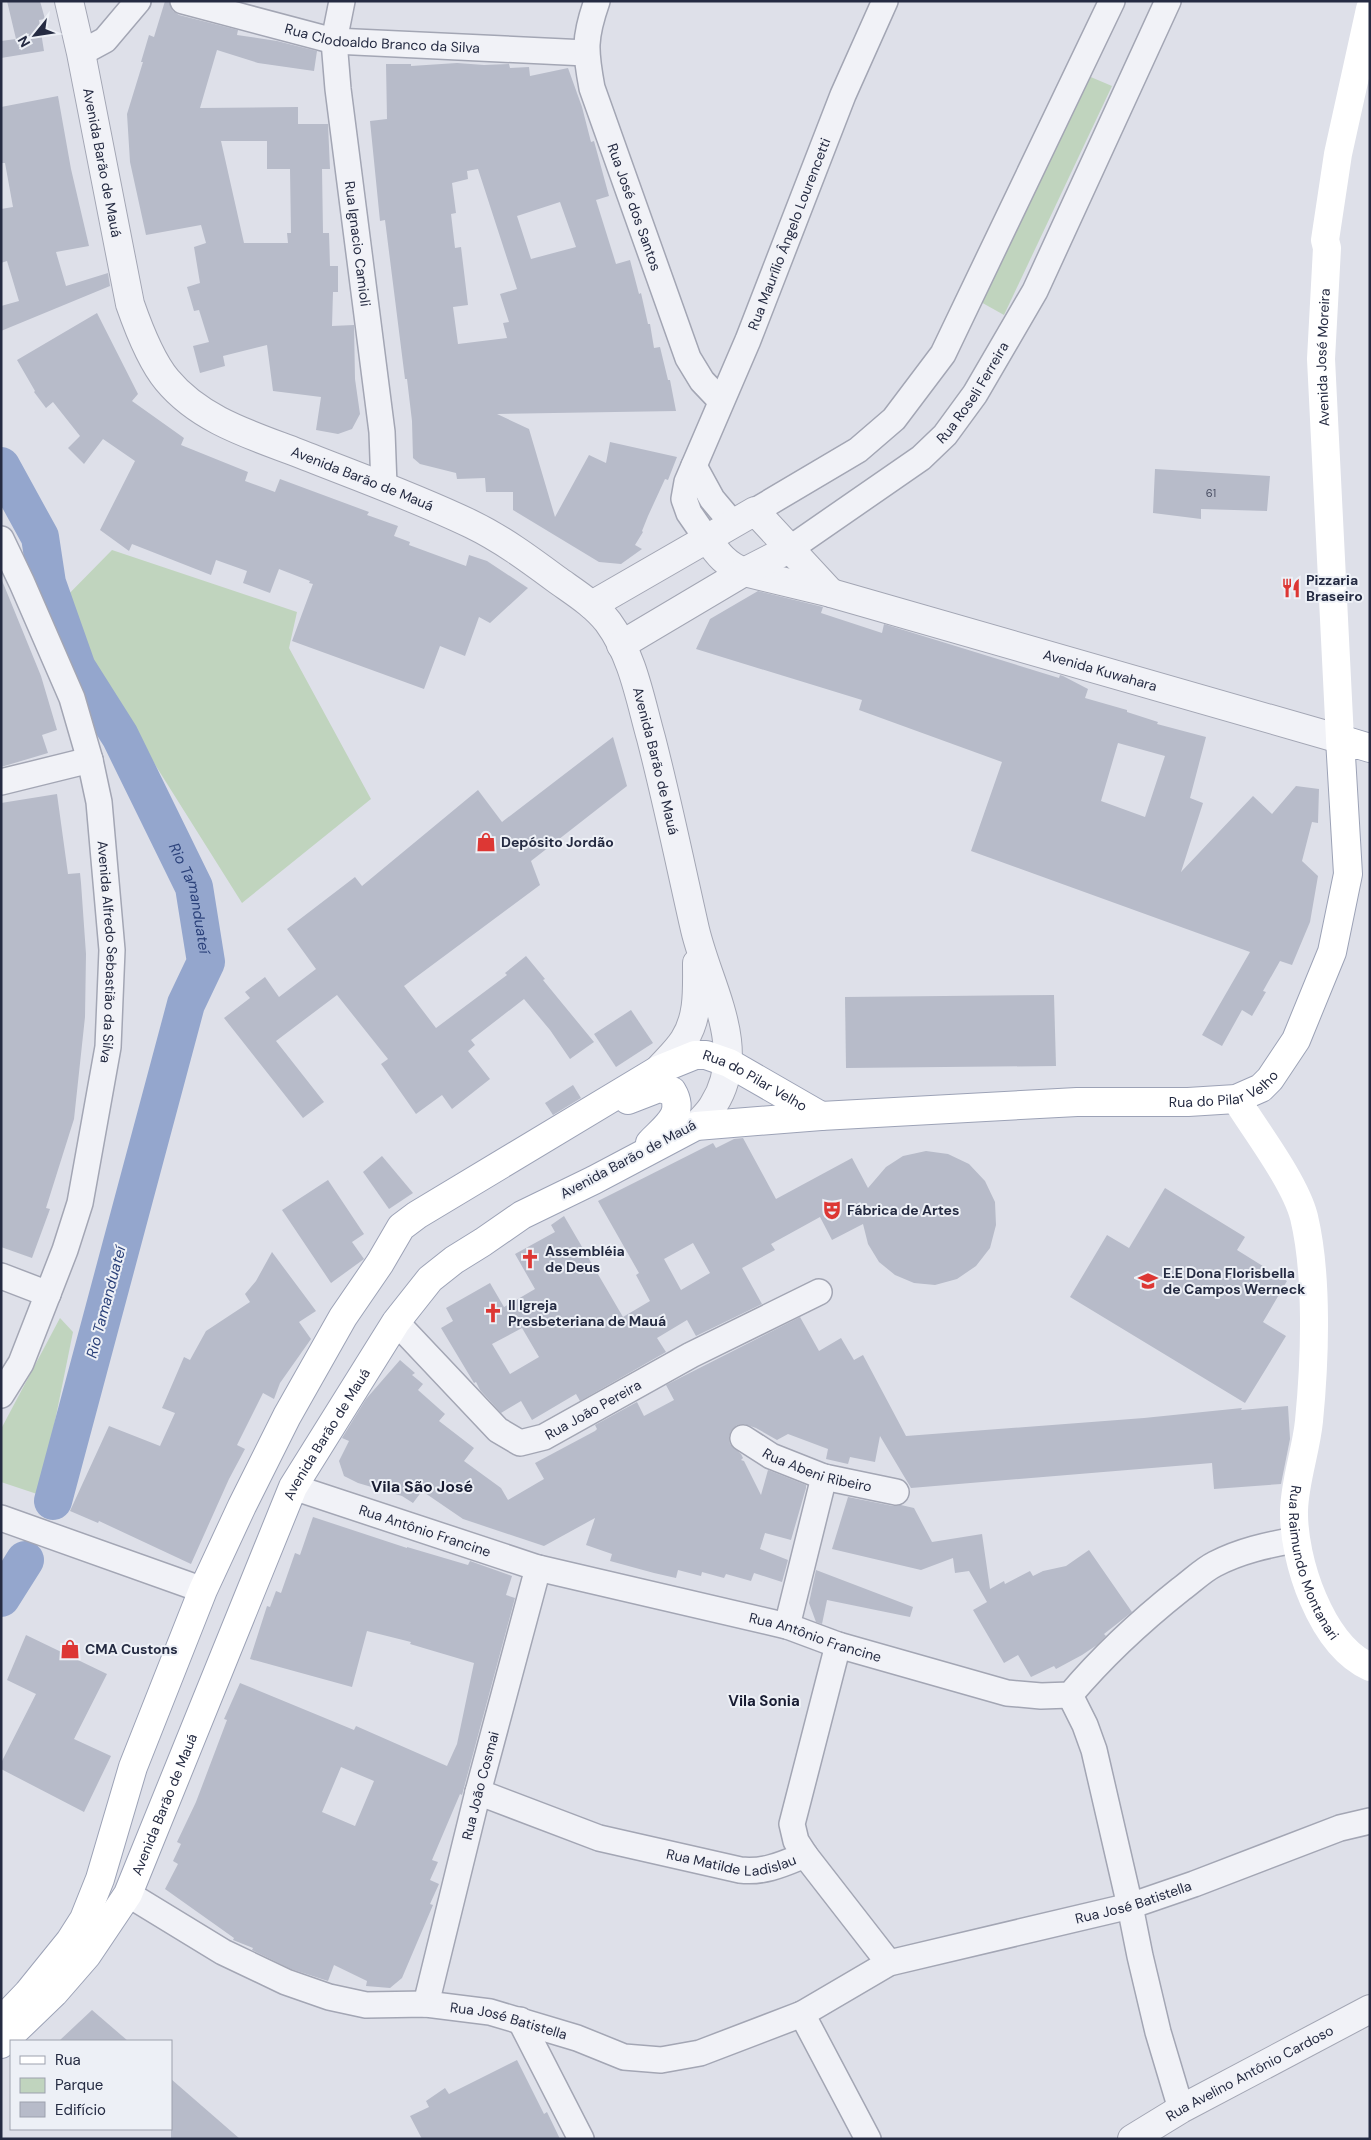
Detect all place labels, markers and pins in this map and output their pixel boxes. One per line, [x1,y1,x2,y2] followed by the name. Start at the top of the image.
[1306,571,1363,605] place label: Pizzaria Braseiro
[1280,577,1302,599] restaurant icon: Pizzaria Braseiro
[475,831,497,853] shop icon: Depósito Jordão
[501,833,614,851] place label: Depósito Jordão
[821,1199,843,1221] theatre icon: Fábrica de Artes
[847,1201,959,1219] place label: Fábrica de Artes
[545,1242,625,1276] place label: Assembléia de Deus
[519,1248,541,1270] church icon: Assembléia de Deus
[1163,1264,1305,1298] place label: E.E Dona Florisbella de Campos Werneck
[1137,1270,1159,1292] school or university icon: E.E Dona Florisbella de Campos Werneck
[508,1296,666,1330] place label: II Igreja Presbeteriana de Mauá
[482,1302,504,1324] church icon: II Igreja Presbeteriana de Mauá
[59,1638,81,1660] shop icon: CMA Custons
[85,1640,178,1658] place label: CMA Custons

